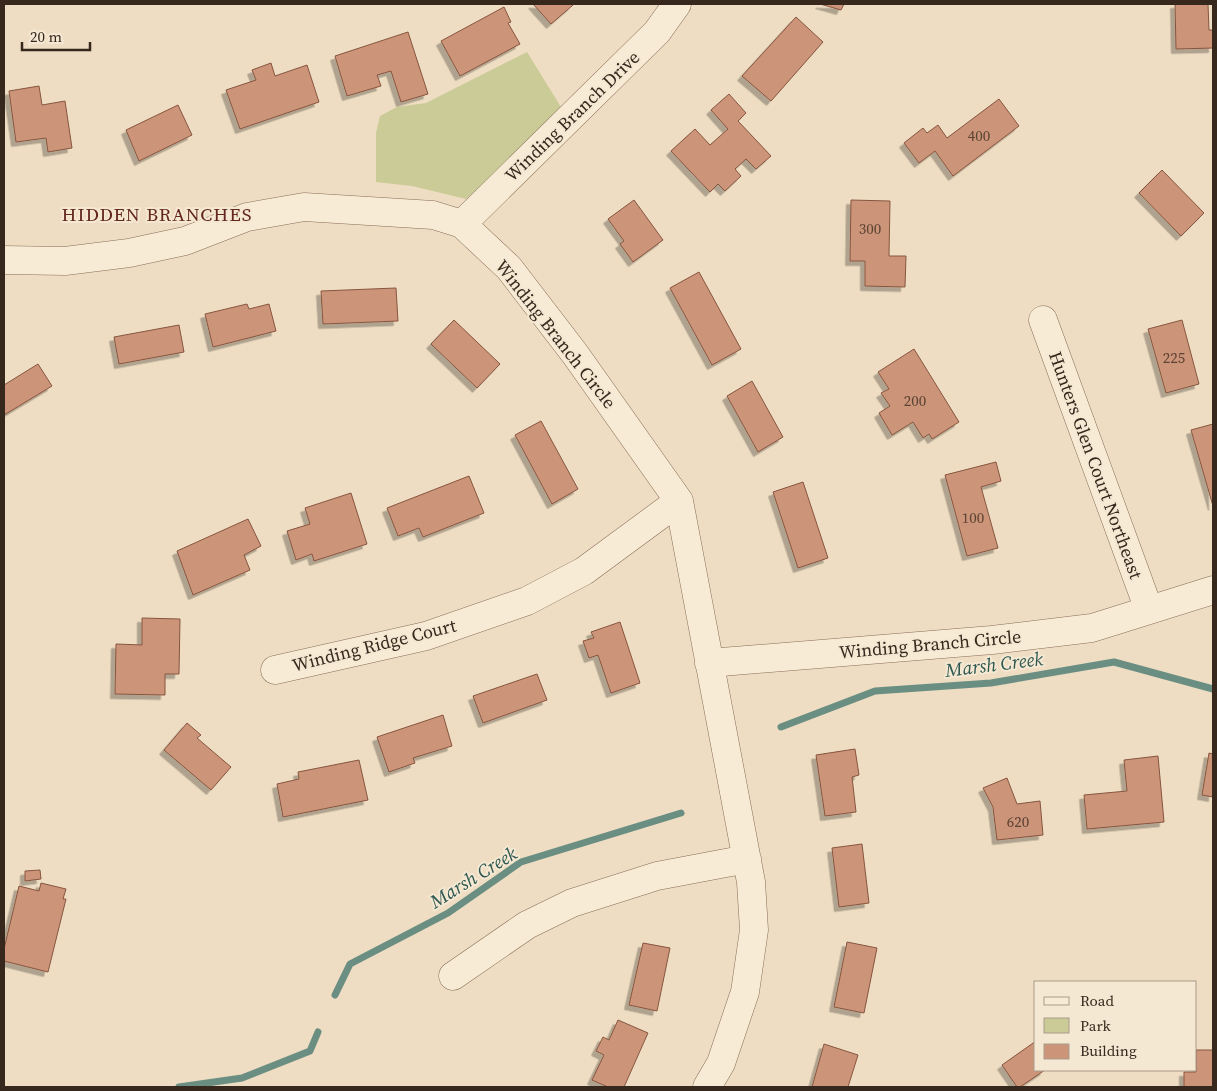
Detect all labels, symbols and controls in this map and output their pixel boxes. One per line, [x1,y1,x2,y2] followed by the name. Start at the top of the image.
[22,20,90,52] scale bar
[30,26,62,47] text: 20 m
[499,45,645,187] street label: Winding Branch Drive
[968,125,990,146] house number: 400
[62,201,252,227] district label: HIDDEN BRANCHES
[859,218,881,239] house number: 300
[490,254,622,414] street label: Winding Branch Circle
[1163,347,1185,368] house number: 225
[1043,348,1149,582] street label: Hunters Glen Court Northeast
[904,390,926,411] house number: 200
[962,507,984,528] house number: 100
[289,612,459,677] street label: Winding Ridge Court
[838,624,1022,664] street label: Winding Branch Circle
[943,645,1044,683] water label: Marsh Creek
[1007,811,1029,832] house number: 620
[424,840,522,915] water label: Marsh Creek
[1034,981,1197,1071] legend
[1080,990,1114,1011] text: Road
[1080,1015,1112,1036] text: Park
[1080,1040,1137,1061] text: Building

